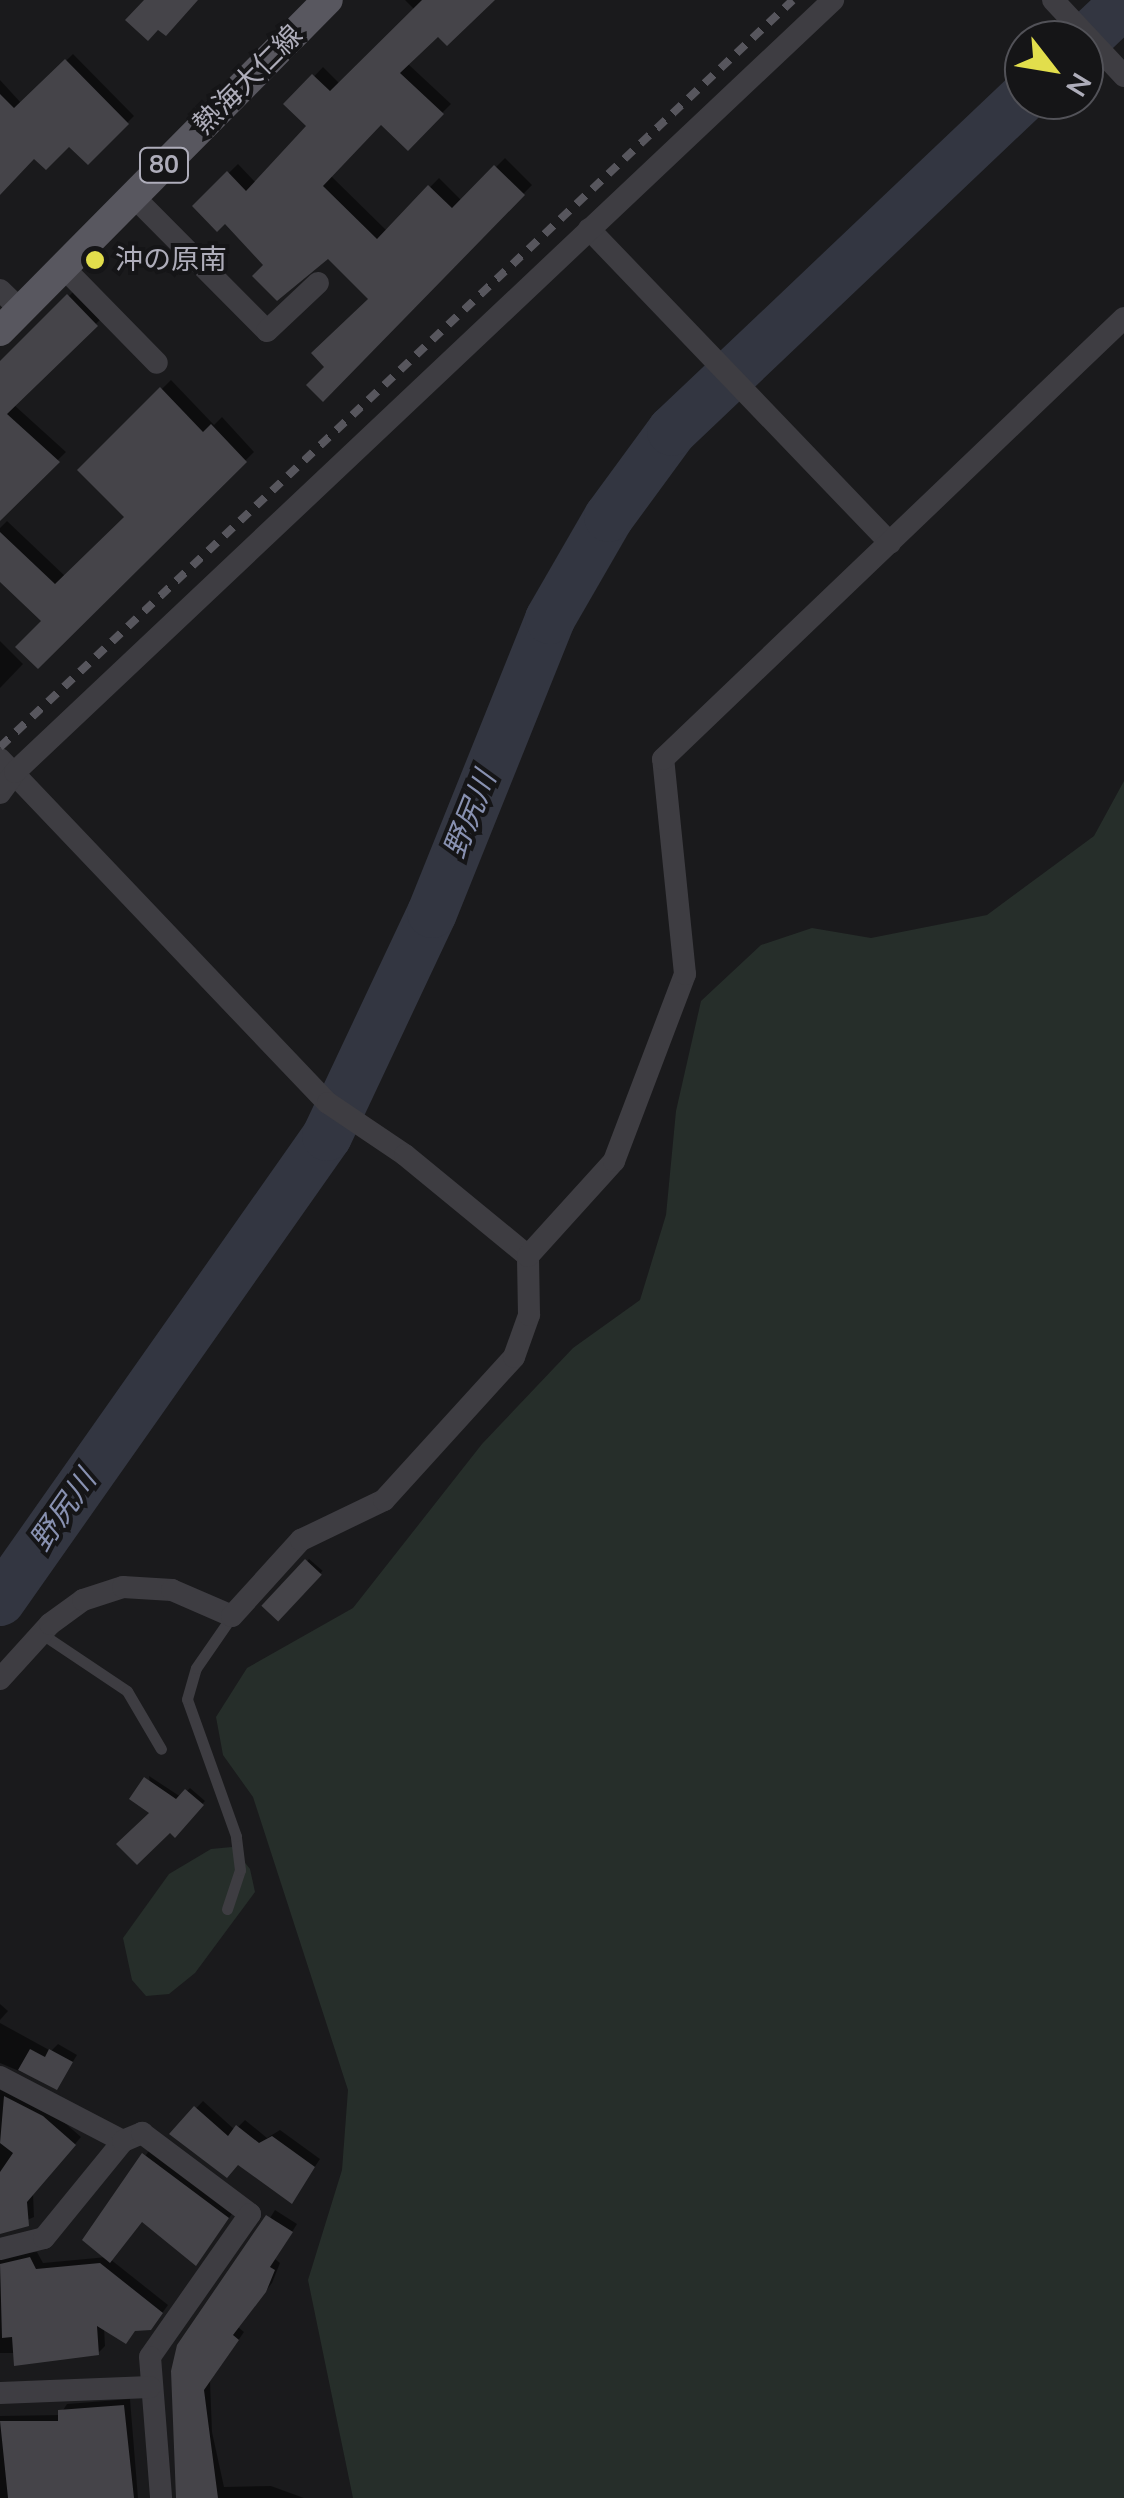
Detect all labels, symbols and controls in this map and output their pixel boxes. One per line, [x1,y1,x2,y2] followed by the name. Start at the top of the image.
[187,19,309,141] street label: 熱海大仁線
[1004,20,1104,120] north arrow
[1056,66,1100,103] text: N
[139,145,189,185] road number: 80
[115,243,227,277] place label: 沖の原南
[84,249,106,271] marker: 沖の原南
[437,767,505,863] water label: 野尻川
[23,1464,105,1558] water label: 野尻川

